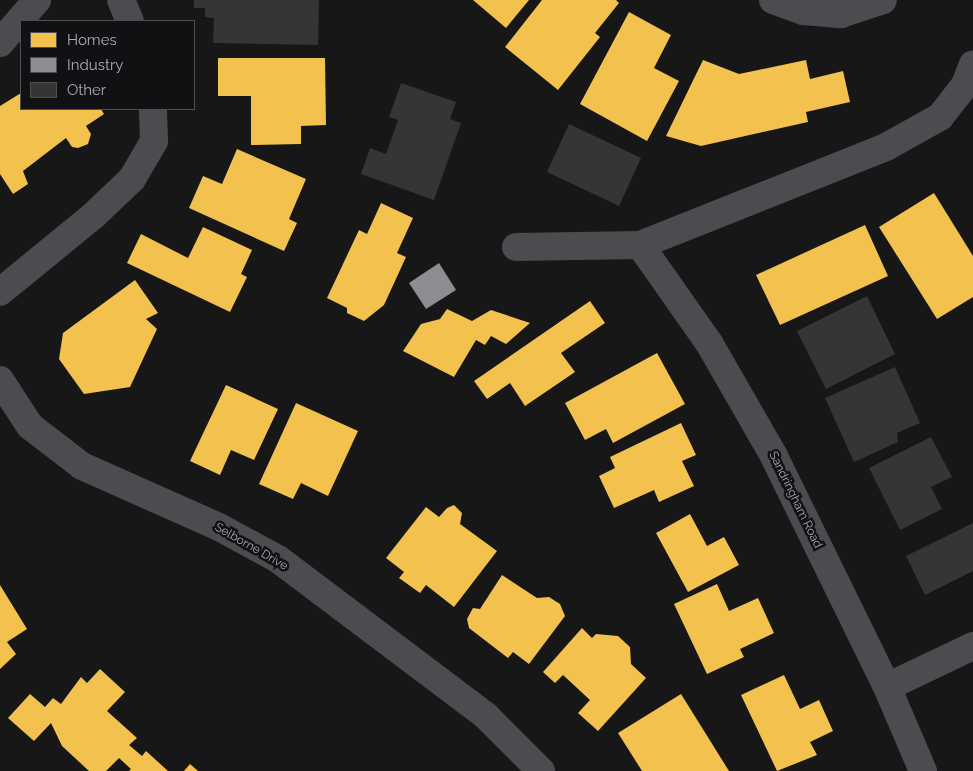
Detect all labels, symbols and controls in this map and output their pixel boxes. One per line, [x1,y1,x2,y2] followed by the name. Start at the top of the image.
[20,20,195,110] legend
[67,31,117,49] text: Homes
[67,56,123,74] text: Industry
[67,81,106,99] text: Other
[765,449,825,551] street label: Sandringham Road
[212,520,290,574] street label: Selborne Drive

